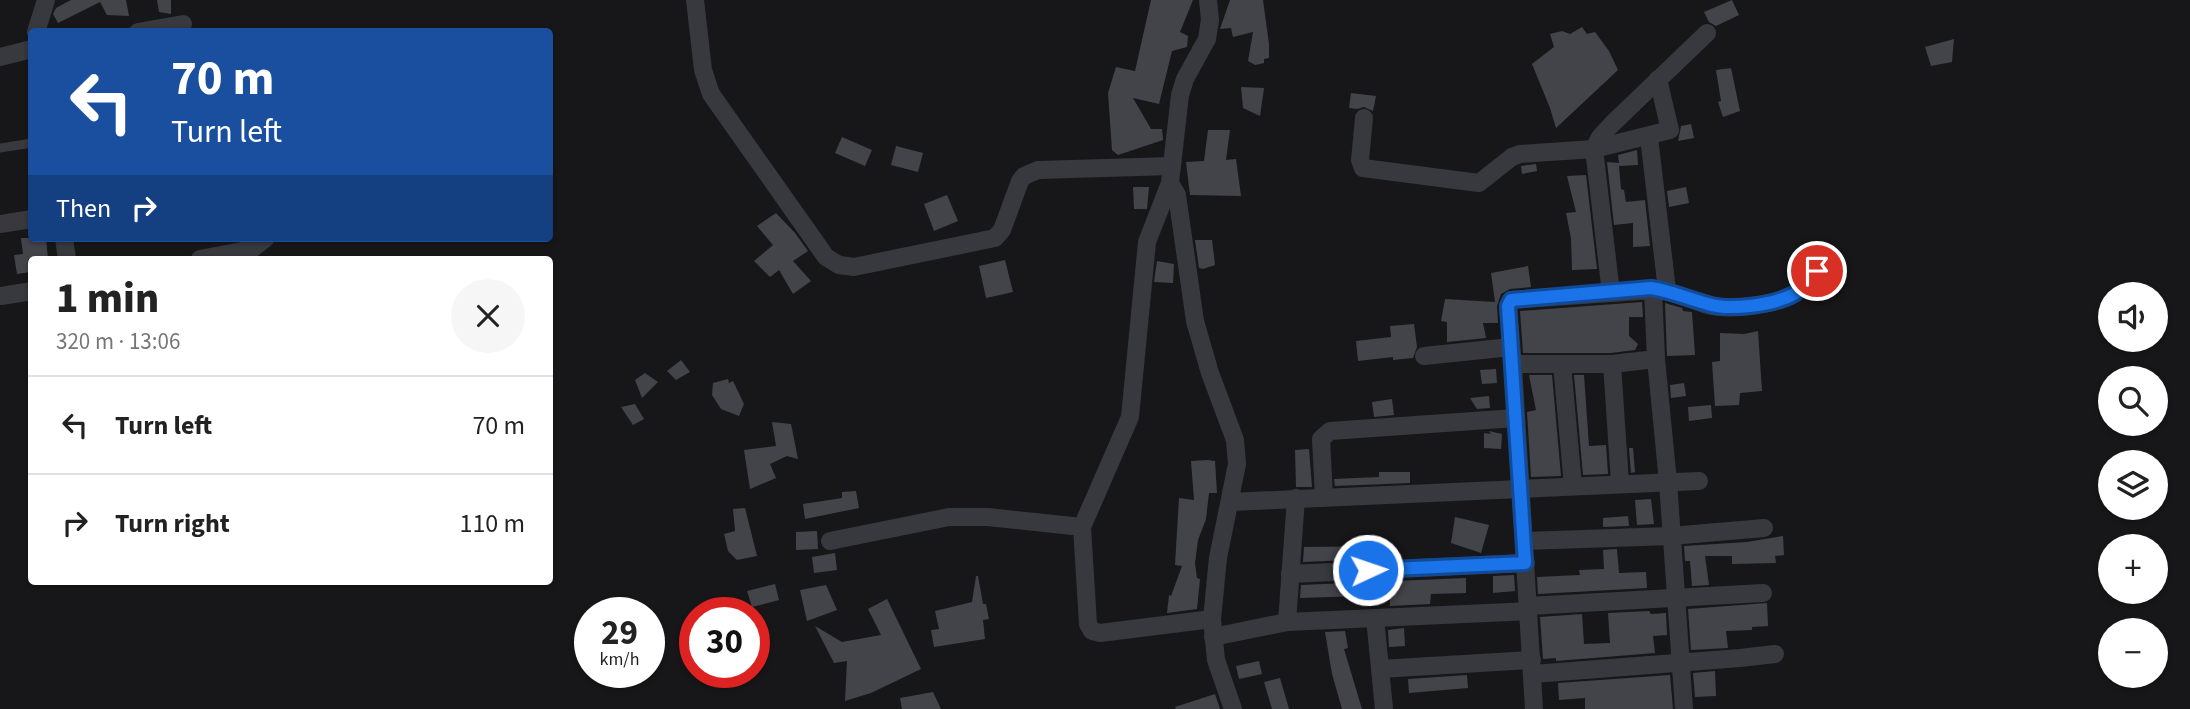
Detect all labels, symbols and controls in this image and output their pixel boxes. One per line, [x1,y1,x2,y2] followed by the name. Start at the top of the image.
[171,44,275,114] text: 70 m
[56,56,147,147] icon: left
[171,109,282,155] text: Turn left
[125,189,163,227] icon: right
[56,190,111,227] text: Then
[1787,241,1847,301] pin
[1798,252,1836,290] icon: arrive
[56,269,159,329] text: 1 min
[451,279,525,353] button: close
[2098,282,2168,688] map controls
[2098,282,2168,352] button: sound
[56,325,180,358] text: 320 m · 13:06
[2098,366,2168,436] button: search
[56,406,94,444] icon: left
[115,407,212,444] text: Turn left
[472,407,525,444] text: 70 m
[2098,450,2168,520] button: layers
[56,504,94,542] icon: right
[115,505,230,542] text: Turn right
[459,505,525,542] text: 110 m
[1331,533,1405,607] position arrow
[2098,534,2168,604] button: +
[679,597,770,688] speed limit sign: 30
[601,608,638,658] text: 29
[2098,618,2168,688] button: −
[600,647,639,672] text: km/h

